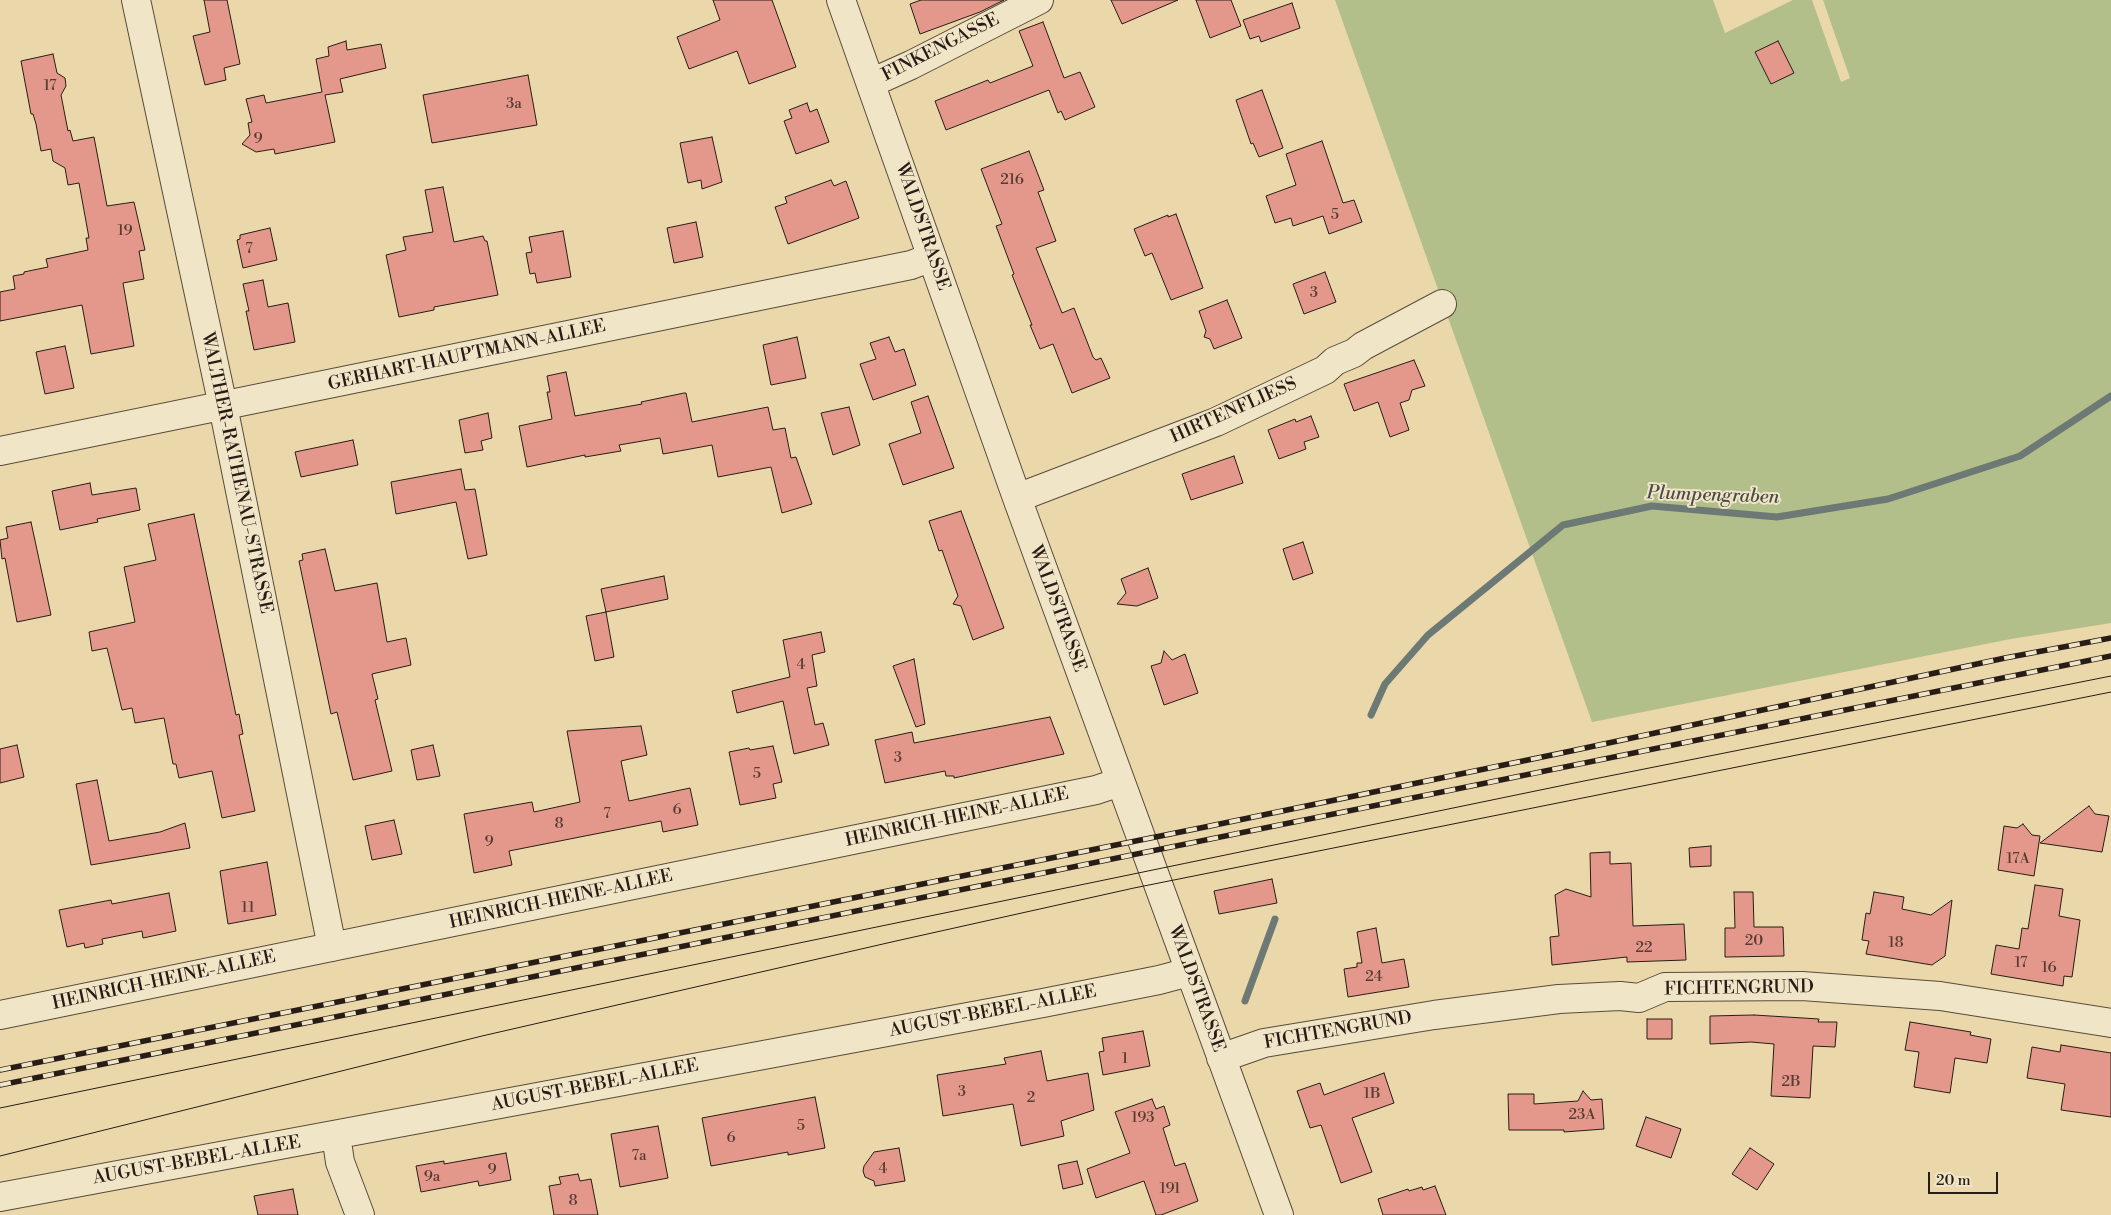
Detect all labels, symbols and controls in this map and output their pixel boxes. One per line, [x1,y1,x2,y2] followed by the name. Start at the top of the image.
[879,9,1003,87] street label: FINKENGASSE
[43,77,57,95] house number: 17
[506,95,522,113] house number: 3a
[253,130,263,148] house number: 9
[890,160,954,294] street label: WALDSTRASSE
[1000,171,1024,189] house number: 216
[1331,206,1339,224] house number: 5
[117,222,133,240] house number: 19
[245,240,253,258] house number: 7
[1310,284,1318,302] house number: 3
[326,316,608,396] street label: GERHART-HAUPTMANN-ALLEE
[196,330,276,616] street label: WALTHER-RATHENAU-STRASSE
[1167,373,1301,449] street label: HIRTENFLIESS
[1646,482,1780,510] water label: Plumpengraben
[1024,543,1090,675] street label: WALDSTRASSE
[797,656,805,674] house number: 4
[894,749,902,767] house number: 3
[753,765,761,783] house number: 5
[843,784,1071,852] street label: HEINRICH-HEINE-ALLEE
[672,801,682,819] house number: 6
[603,805,611,823] house number: 7
[554,815,564,833] house number: 8
[484,833,494,851] house number: 9
[2006,850,2030,868] house number: 17A
[447,866,675,934] street label: HEINRICH-HEINE-ALLEE
[241,899,255,917] house number: 11
[1163,923,1229,1055] street label: WALDSTRASSE
[1745,932,1763,950] house number: 20
[1888,934,1904,952] house number: 18
[1635,939,1653,957] house number: 22
[50,947,278,1015] street label: HEINRICH-HEINE-ALLEE
[2014,954,2028,972] house number: 17
[2041,959,2057,977] house number: 16
[1365,968,1383,986] house number: 24
[1664,977,1814,1001] street label: FICHTENGRUND
[888,981,1098,1043] street label: AUGUST-BEBEL-ALLEE
[1262,1007,1414,1055] street label: FICHTENGRUND
[1122,1050,1128,1068] house number: 1
[490,1055,700,1117] street label: AUGUST-BEBEL-ALLEE
[1781,1073,1801,1091] house number: 2B
[958,1083,966,1101] house number: 3
[1363,1085,1381,1103] house number: 1B
[1027,1089,1035,1107] house number: 2
[1568,1106,1596,1124] house number: 23A
[1131,1109,1155,1127] house number: 193
[797,1117,805,1135] house number: 5
[726,1129,736,1147] house number: 6
[91,1132,303,1190] street label: AUGUST-BEBEL-ALLEE
[631,1147,647,1165] house number: 7a
[879,1160,887,1178] house number: 4
[487,1161,497,1179] house number: 9
[1931,1162,2001,1194] scale bar
[424,1168,440,1186] house number: 9a
[1936,1171,1971,1190] text: 20 m
[1160,1180,1180,1198] house number: 191
[568,1192,578,1210] house number: 8

